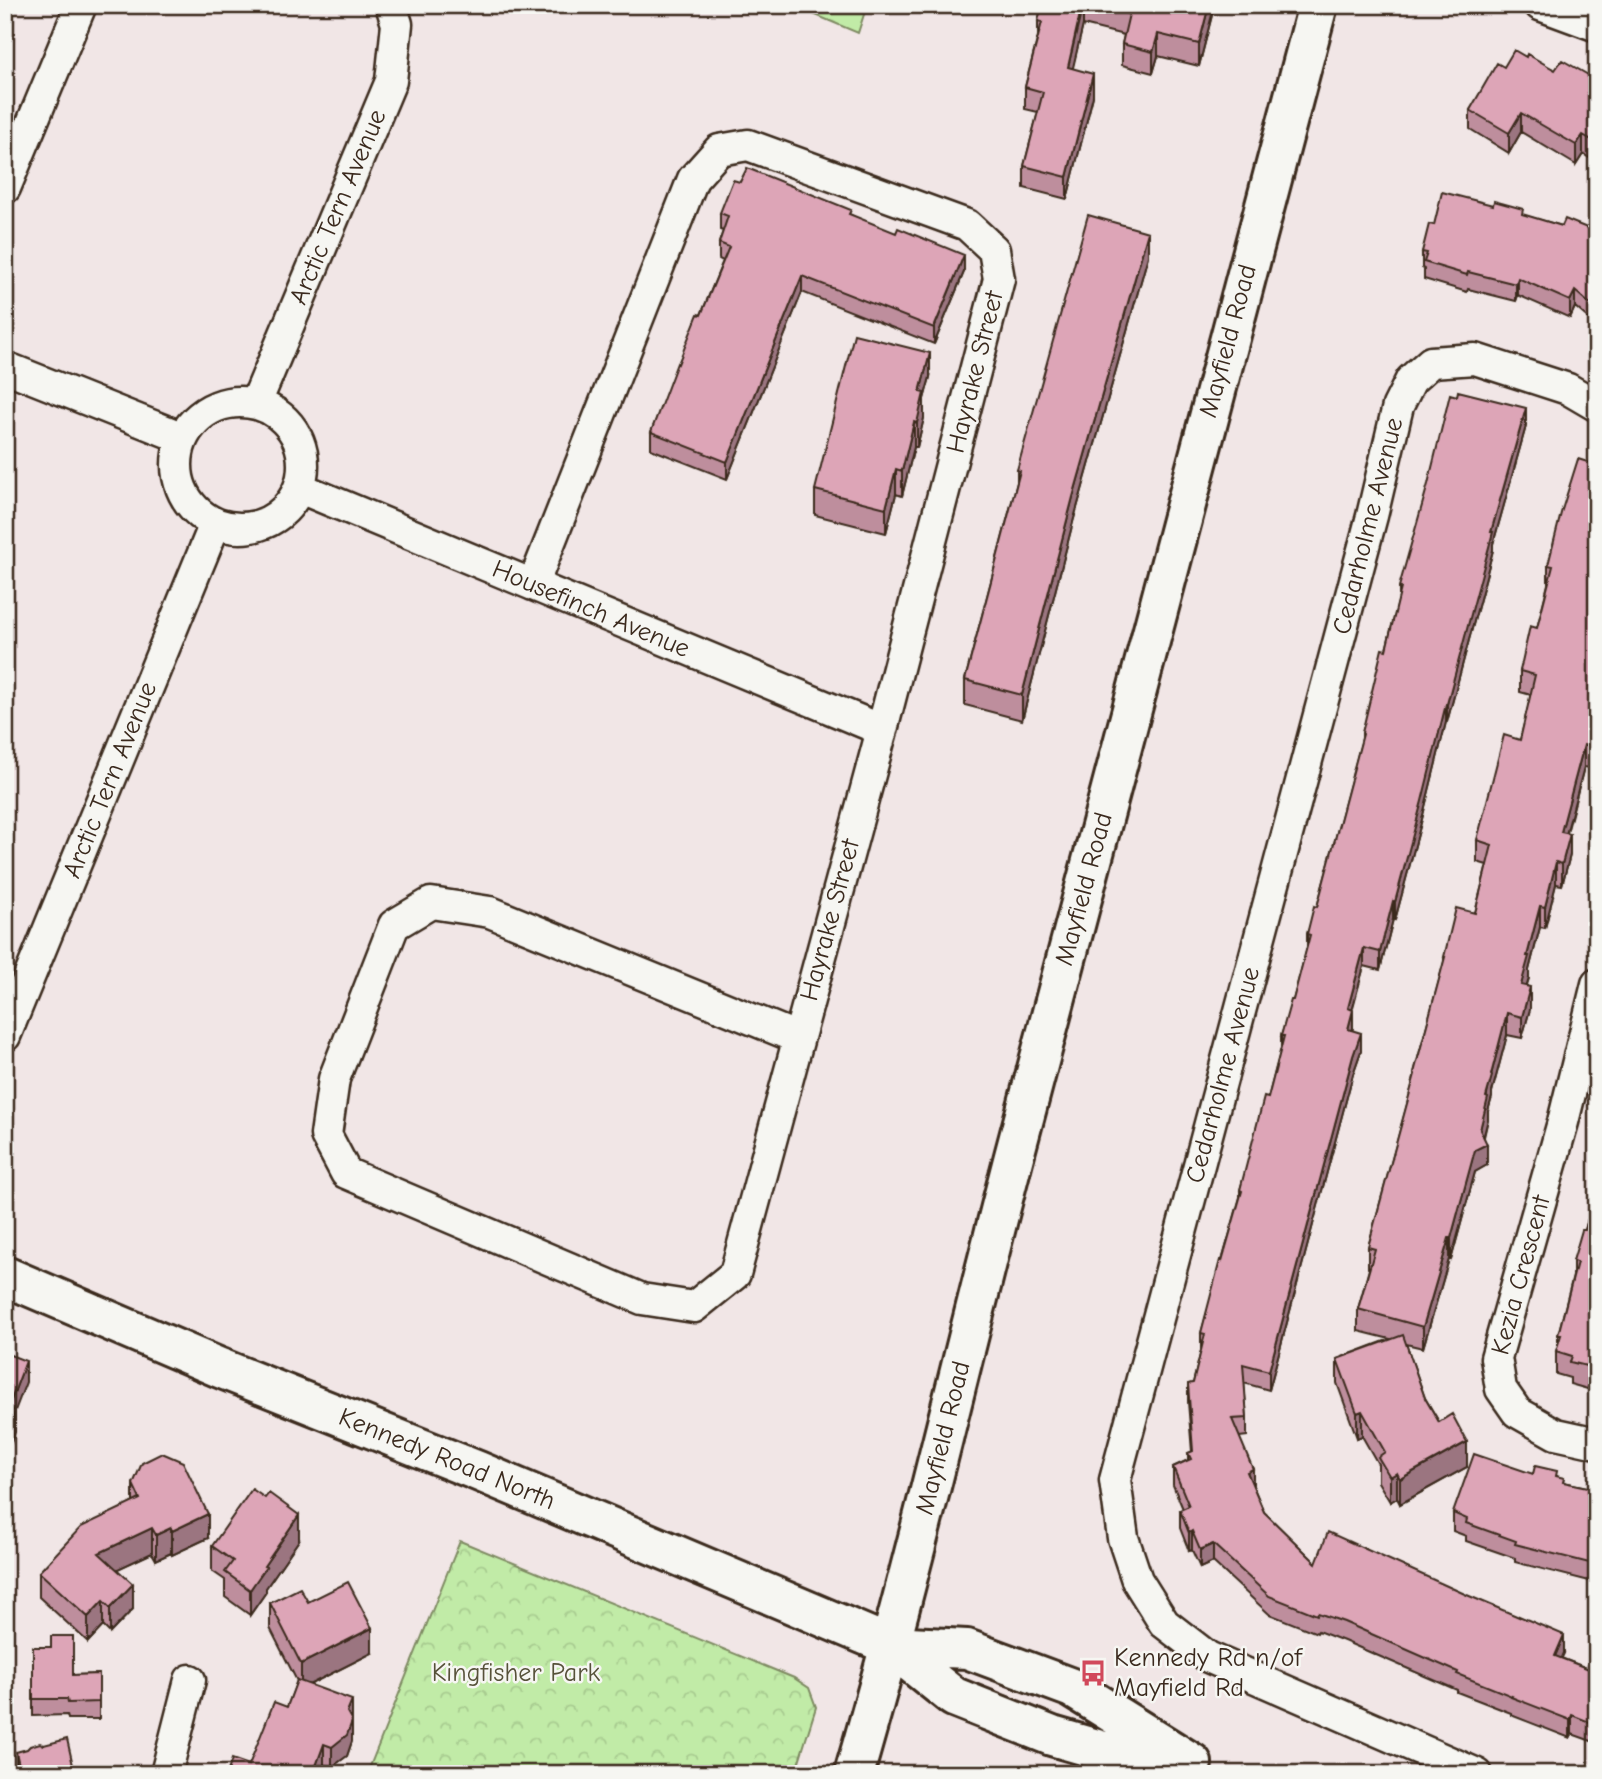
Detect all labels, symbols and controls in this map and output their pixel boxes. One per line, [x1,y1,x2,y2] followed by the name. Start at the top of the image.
[283,105,393,309] street label: Arctic Tern Avenue
[1193,261,1263,421] street label: Mayfield Road
[940,286,1010,456] street label: Hayrake Street
[1327,415,1409,637] street label: Cedarholme Avenue
[488,554,694,664] street label: Housefinch Avenue
[57,678,163,882] street label: Arctic Tern Avenue
[1049,809,1119,969] street label: Mayfield Road
[794,834,866,1004] street label: Hayrake Street
[1180,964,1266,1186] street label: Cedarholme Avenue
[1485,1191,1557,1358] street label: Kezia Crescent
[909,1358,977,1518] street label: Mayfield Road
[334,1402,560,1516] street label: Kennedy Road North
[1114,1643,1303,1703] place label: Kennedy Rd n/of Mayfield Rd
[432,1658,601,1688] park label: Kingfisher Park
[1078,1658,1108,1688] bus stop icon: Kennedy Rd n/of Mayfield Rd

